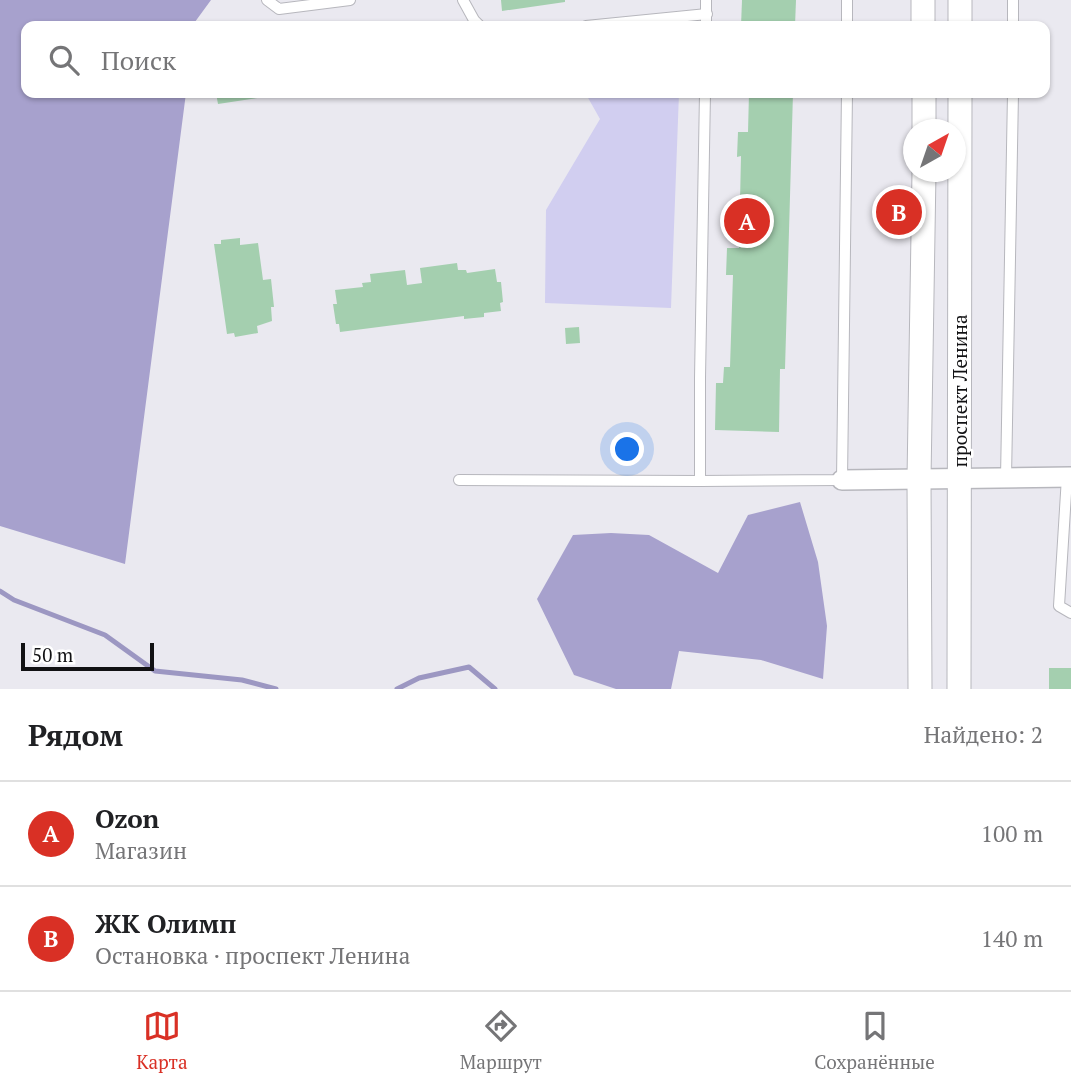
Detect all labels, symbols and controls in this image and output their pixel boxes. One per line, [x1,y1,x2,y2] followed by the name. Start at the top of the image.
[21,21,1050,98] search box
[45,41,83,79] icon: search
[101,43,176,77] text: Поиск
[903,119,966,182] north arrow
[876,186,922,238] pin: B
[724,195,770,247] pin: A
[947,314,972,468] street label: проспект Ленина
[610,432,644,466] your location
[21,640,154,672] scale bar
[32,642,73,667] text: 50 m
[28,715,123,755] text: Рядом
[924,719,1043,750] text: Найдено: 2
[95,801,159,835] text: Ozon
[43,818,59,849] text: A
[981,818,1043,849] text: 100 m
[95,835,187,866] text: Магазин
[95,906,236,940] text: ЖК Олимп
[44,923,58,954] text: B
[981,923,1043,954] text: 140 m
[95,940,410,971] text: Остановка · проспект Ленина
[136,1007,187,1074] tab: Карта
[460,1007,542,1074] tab: Маршрут
[814,1007,935,1074] tab: Сохранённые

